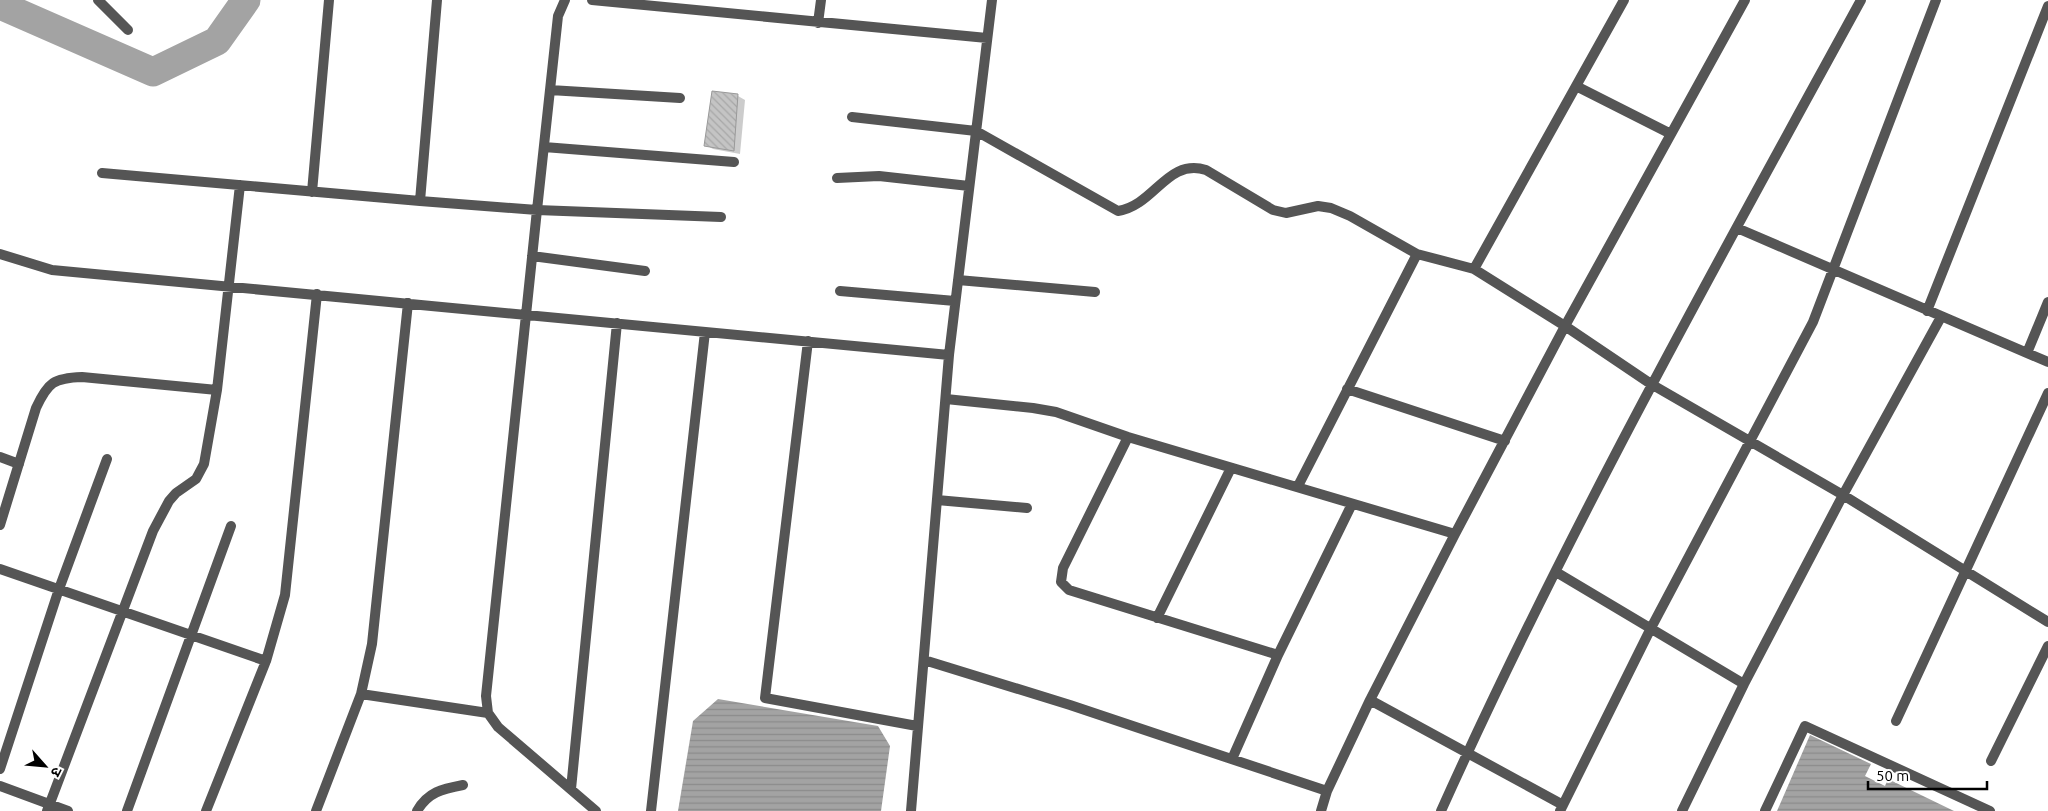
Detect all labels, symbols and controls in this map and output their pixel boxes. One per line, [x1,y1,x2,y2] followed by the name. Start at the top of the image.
[20,741,70,791] north arrow
[1868,758,1987,790] scale bar
[47,765,66,780] text: उ
[1876,767,1909,784] text: 50 m

